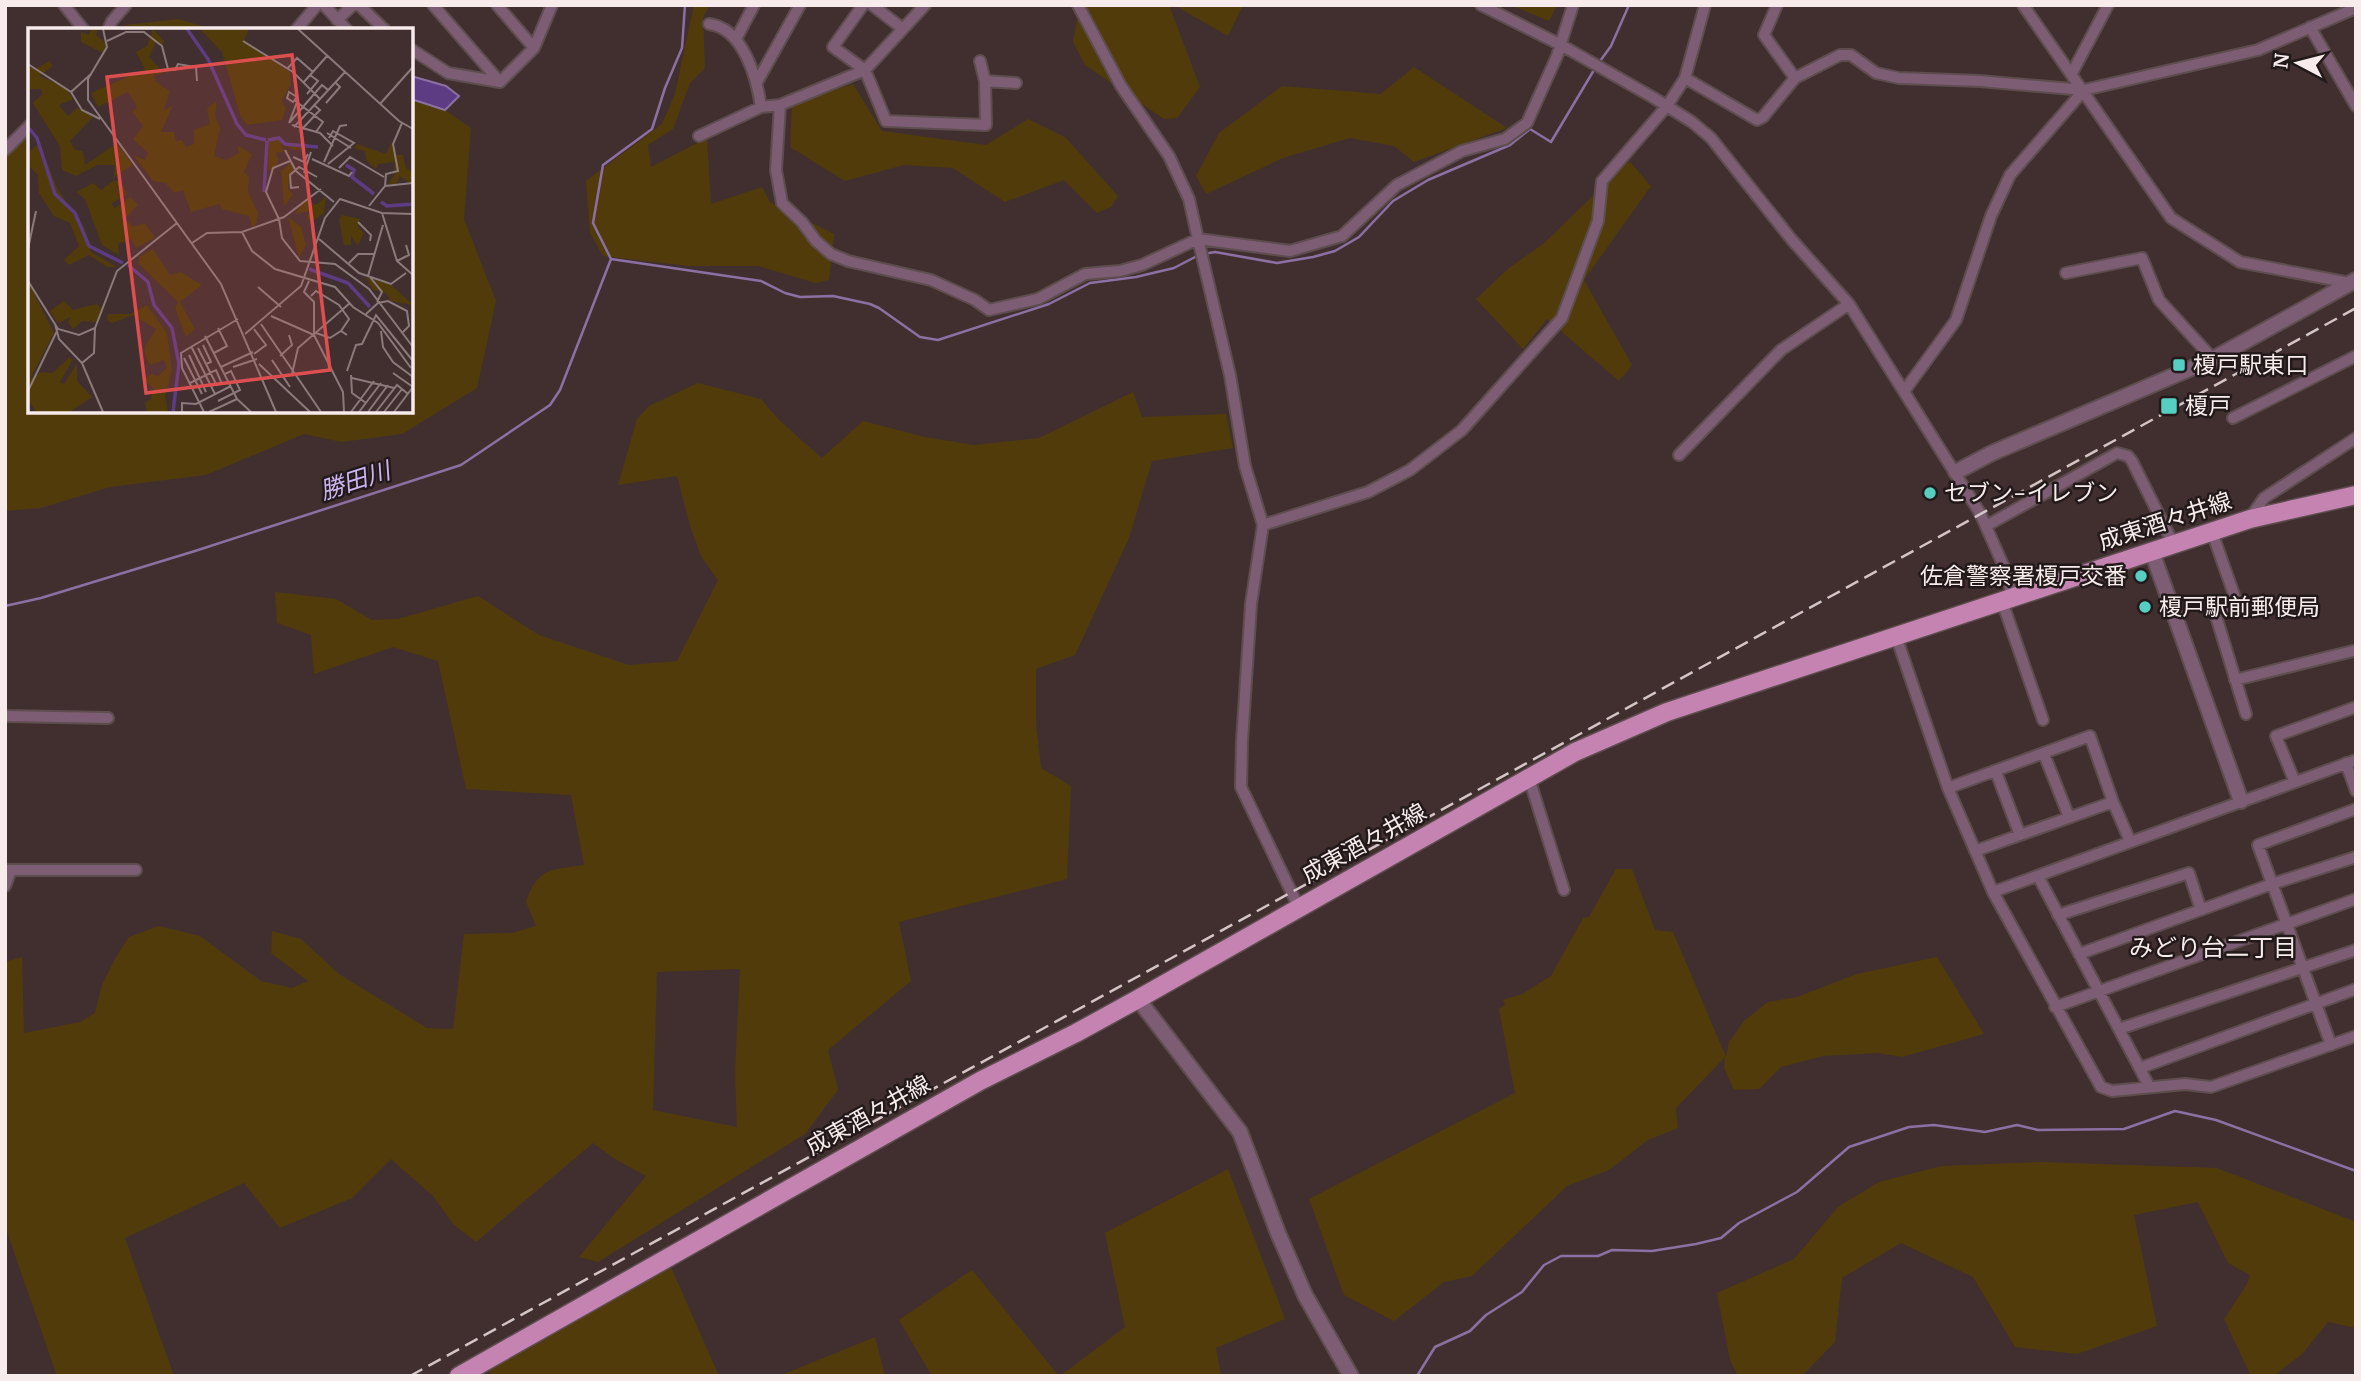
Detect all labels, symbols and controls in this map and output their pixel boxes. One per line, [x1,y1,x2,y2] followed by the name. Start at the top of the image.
[28,28,413,413] inset map
[2263,28,2333,98] north arrow
[2268,52,2294,70] text: N
[2193,350,2308,379] place label: 榎戸駅東口
[2171,357,2187,373] marker: 榎戸駅東口
[2185,391,2231,420] place label: 榎戸
[2159,396,2179,416] marker: 榎戸
[316,454,397,506] water label: 勝田川
[1944,478,2118,507] place label: セブン-イレブン
[1922,485,1938,501] marker: セブン-イレブン
[2095,485,2235,556] street label: 成東酒々井線
[1920,561,2127,590] place label: 佐倉警察署榎戸交番
[2133,568,2149,584] marker: 佐倉警察署榎戸交番
[2159,592,2320,621] place label: 榎戸駅前郵便局
[2137,599,2153,615] marker: 榎戸駅前郵便局
[1296,796,1431,889] street label: 成東酒々井線
[2129,932,2297,963] district label: みどり台二丁目
[800,1068,935,1161] street label: 成東酒々井線

